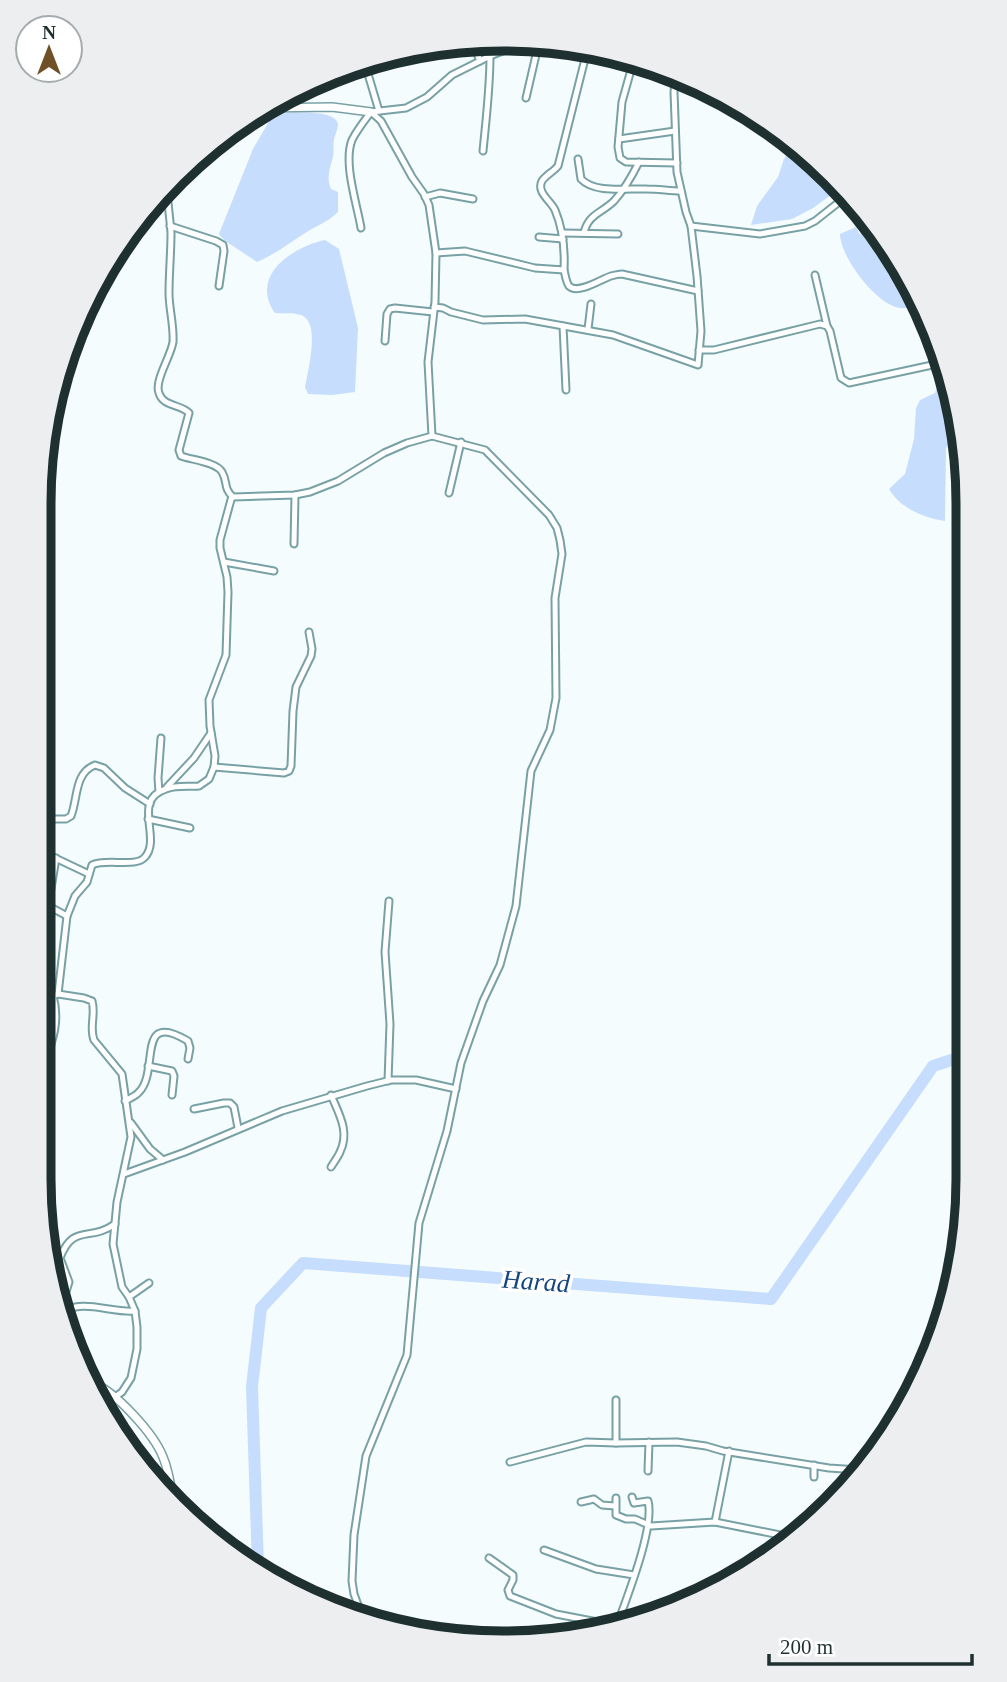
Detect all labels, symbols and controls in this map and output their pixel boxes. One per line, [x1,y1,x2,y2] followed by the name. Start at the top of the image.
[14,14,84,84] north arrow
[42,22,56,43] text: N
[500,1265,572,1298] water label: Harad
[769,1622,972,1666] scale bar
[780,1635,833,1659] text: 200 m

